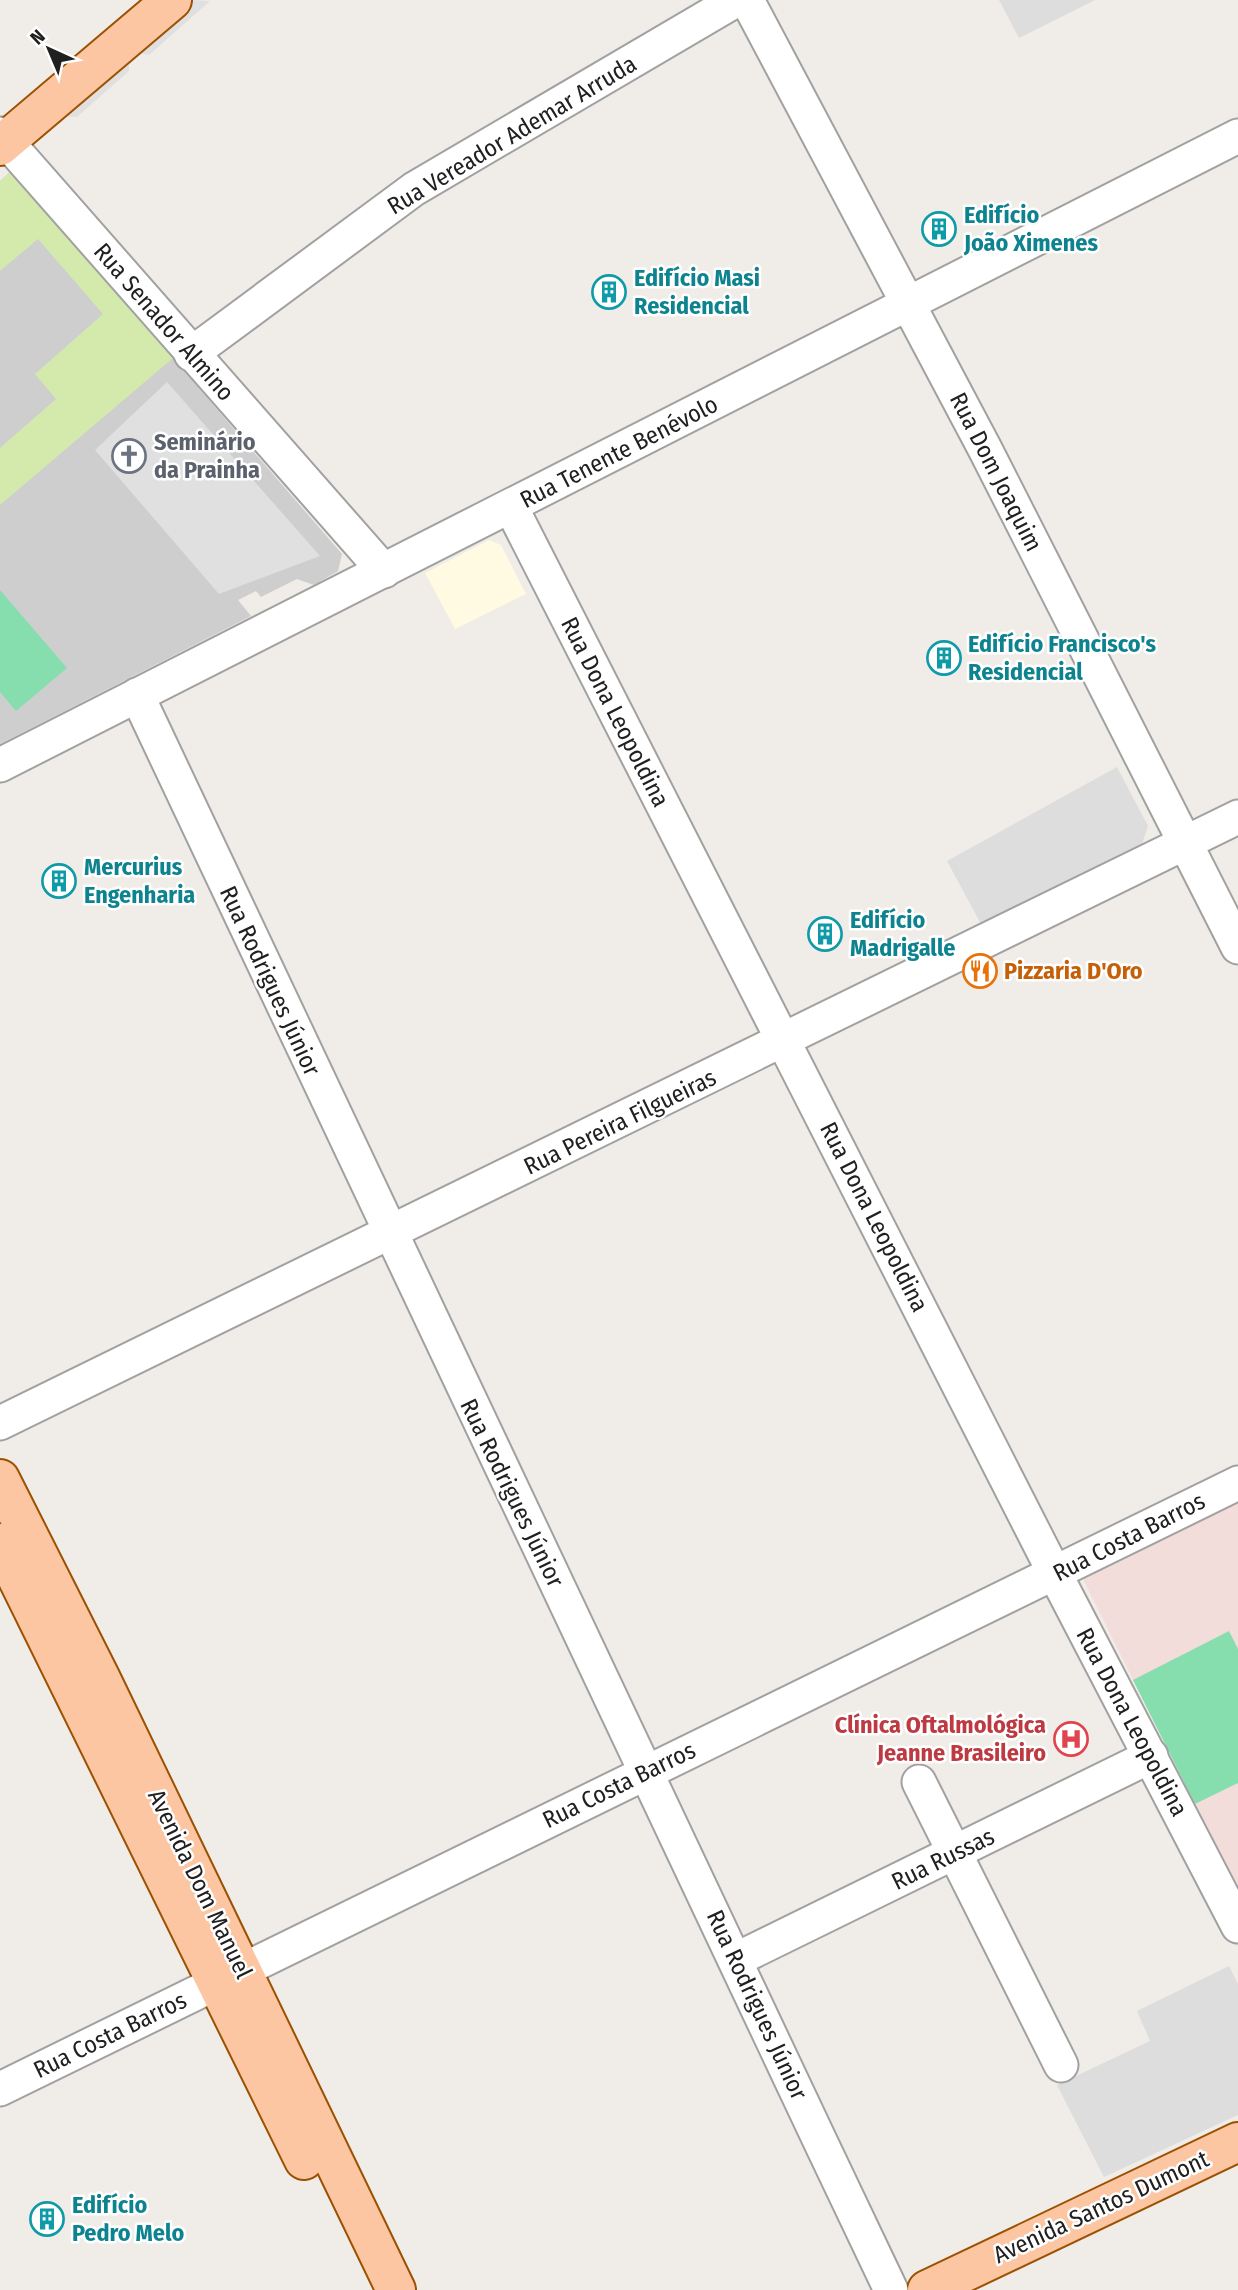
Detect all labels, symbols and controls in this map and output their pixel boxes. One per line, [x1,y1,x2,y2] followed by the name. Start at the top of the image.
[14,14,84,84] north arrow
[25,25,50,49] text: N
[383,50,641,220] street label: Rua Vereador Ademar Arruda
[963,201,1098,257] place label: Edifício João Ximenes
[920,210,958,248] building icon: Edifício João Ximenes
[88,238,240,406] street label: Rua Senador Almino
[634,264,760,320] place label: Edifício Masi Residencial
[590,273,628,311] building icon: Edifício Masi Residencial
[944,388,1048,556] street label: Rua Dom Joaquim
[515,390,723,514] street label: Rua Tenente Benévolo
[154,428,260,484] place label: Seminário da Prainha
[110,437,148,475] church icon: Seminário da Prainha
[555,612,675,812] street label: Rua Dona Leopoldina
[968,630,1156,686] place label: Edifício Francisco's Residencial
[925,639,963,677] building icon: Edifício Francisco's Residencial
[84,853,195,909] place label: Mercurius Engenharia
[40,862,78,900] building icon: Mercurius Engenharia
[214,882,326,1081] street label: Rua Rodrigues Júnior
[850,906,956,962] place label: Edifício Madrigalle
[806,915,844,953] building icon: Edifício Madrigalle
[961,952,999,990] restaurant icon: Pizzaria D'Oro
[1004,957,1143,985] place label: Pizzaria D'Oro
[519,1063,721,1181] street label: Rua Pereira Filgueiras
[814,1117,934,1317] street label: Rua Dona Leopoldina
[454,1394,570,1592] street label: Rua Rodrigues Júnior
[1048,1487,1210,1587] street label: Rua Costa Barros
[1071,1623,1193,1821] street label: Rua Dona Leopoldina
[835,1711,1046,1767] place label: Clínica Oftalmológica Jeanne Brasileiro
[1052,1720,1090,1758] hospital icon: Clínica Oftalmológica Jeanne Brasileiro
[538,1736,700,1834] street label: Rua Costa Barros
[142,1785,258,1983] street label: Avenida Dom Manuel
[887,1822,999,1896] street label: Rua Russas
[701,1906,813,2105] street label: Rua Rodrigues Júnior
[29,1986,191,2084] street label: Rua Costa Barros
[989,2145,1213,2269] street label: Avenida Santos Dumont
[72,2191,184,2247] place label: Edifício Pedro Melo
[28,2200,66,2238] building icon: Edifício Pedro Melo

